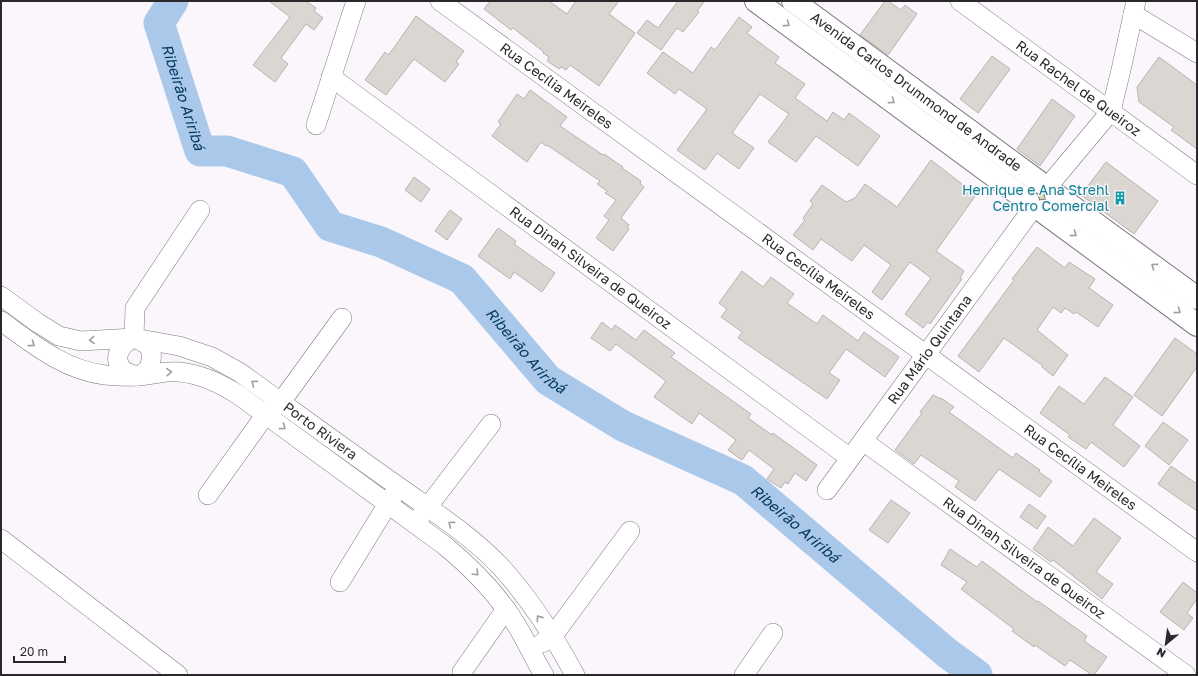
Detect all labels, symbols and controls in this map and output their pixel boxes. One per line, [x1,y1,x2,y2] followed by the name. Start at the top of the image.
[808,8,1025,175] street label: Avenida Carlos Drummond de Andrade
[783,19,790,26] one-way arrow
[1013,36,1145,139] street label: Rua Rachel de Queiroz
[497,39,616,132] street label: Rua Cecília Meireles
[158,41,210,154] water label: Ribeirão Ariribá
[888,96,895,104] one-way arrow
[962,181,1109,214] place label: Henrique e Ana Strehl Centro Comercial
[1112,190,1128,206] building icon: Henrique e Ana Strehl Centro Comercial
[507,202,675,332] street label: Rua Dinah Silveira de Queiroz
[759,229,878,323] street label: Rua Cecília Meireles
[1069,229,1076,236] one-way arrow
[1152,264,1159,271] one-way arrow
[884,291,975,407] street label: Rua Mário Quintana
[482,304,571,398] water label: Ribeirão Ariribá
[1174,306,1181,313] one-way arrow
[89,336,95,345] one-way arrow
[28,339,35,346] one-way arrow
[166,368,172,377] one-way arrow
[252,381,259,388] one-way arrow
[280,398,361,463] street label: Porto Riviera
[1021,420,1140,513] street label: Rua Cecília Meireles
[279,422,286,429] one-way arrow
[748,481,845,567] water label: Ribeirão Ariribá
[940,493,1109,622] street label: Rua Dinah Silveira de Queiroz
[448,522,455,529] one-way arrow
[471,568,479,576] one-way arrow
[536,615,544,622] one-way arrow
[1146,624,1186,664] north arrow
[14,638,65,664] scale bar
[20,644,48,659] text: 20 m
[1154,645,1168,661] text: N

